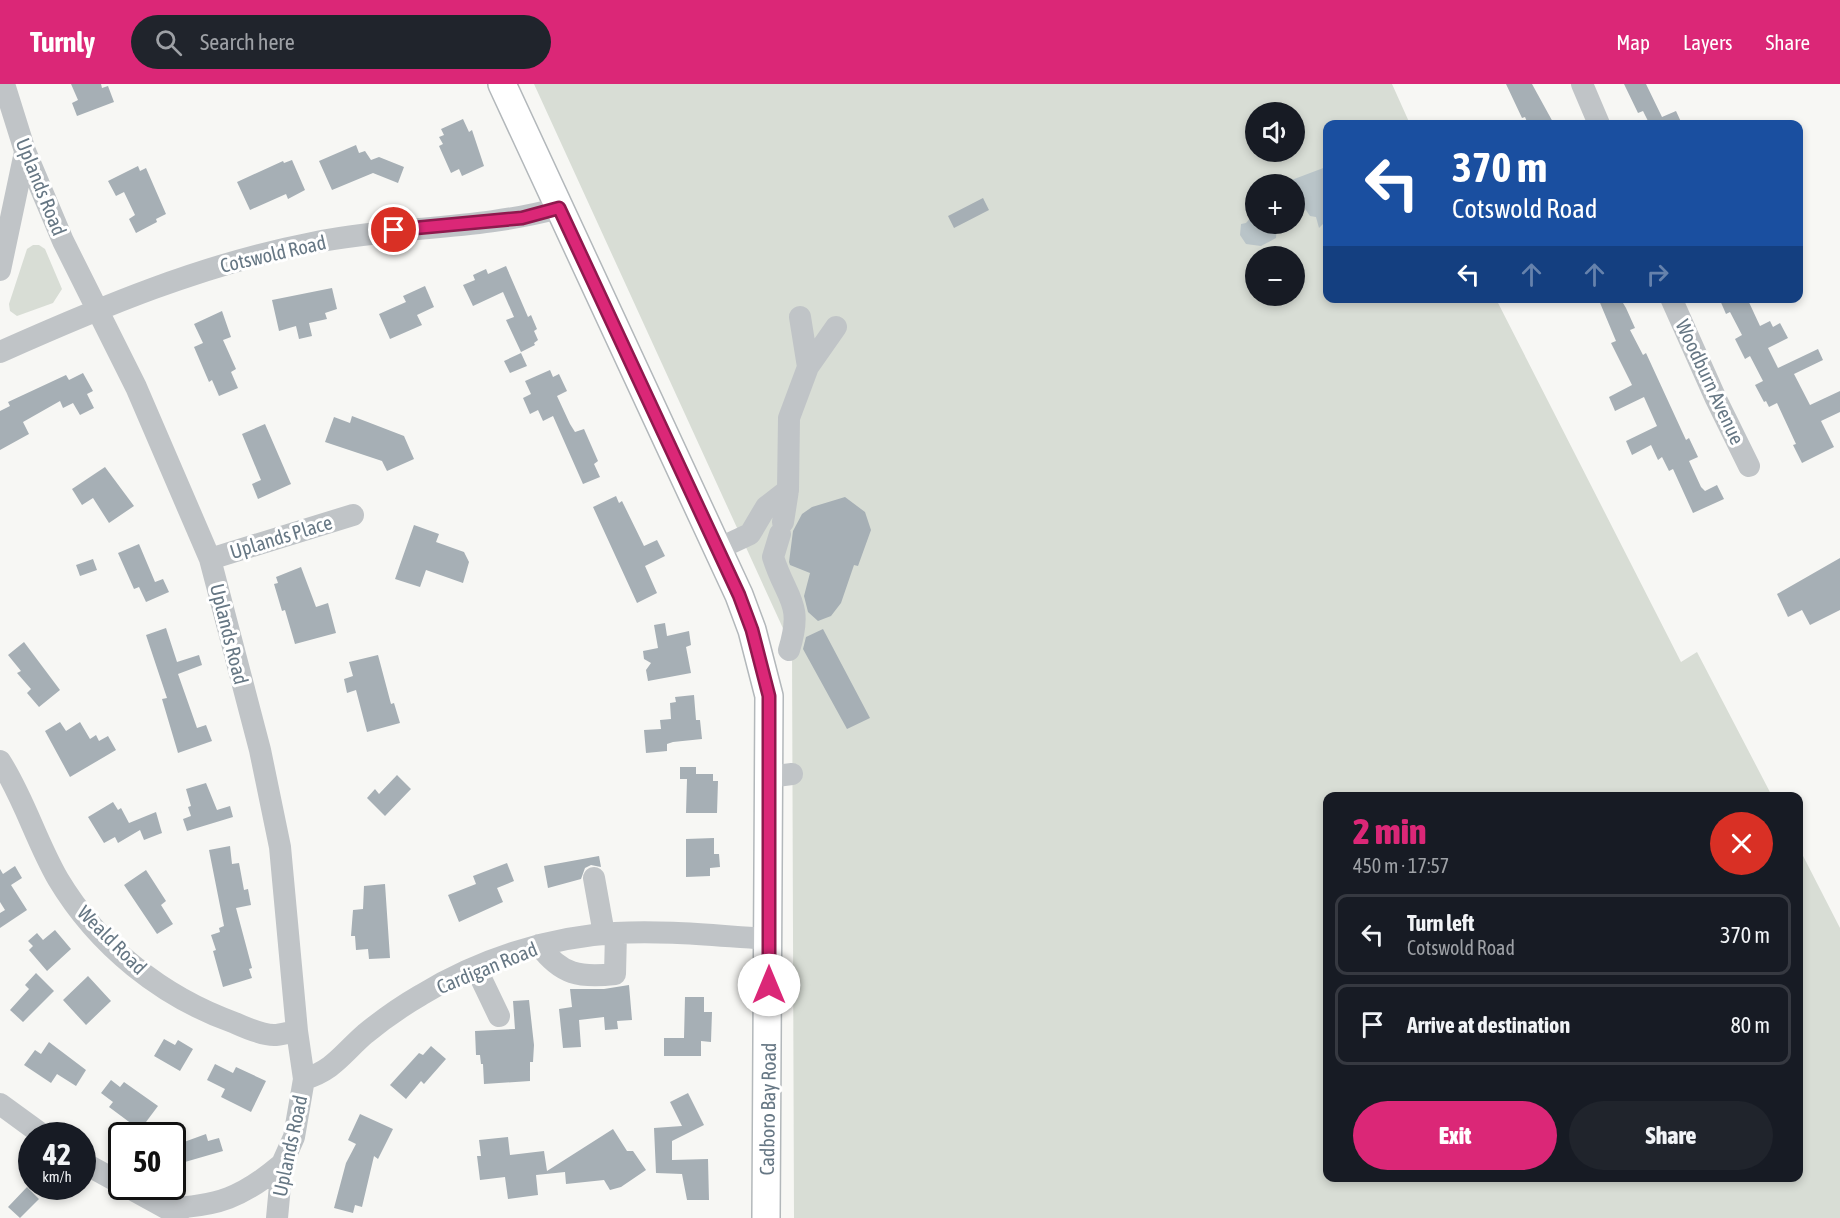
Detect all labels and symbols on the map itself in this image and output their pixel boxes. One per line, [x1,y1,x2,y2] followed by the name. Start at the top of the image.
[11,135,71,239] street label: Uplands Road
[368,204,419,255] pin
[218,230,328,277] street label: Cotswold Road
[1671,316,1749,448] street label: Woodburn Avenue
[227,510,335,563] street label: Uplands Place
[206,581,253,687] street label: Uplands Road
[73,900,152,979] street label: Weald Road
[433,937,540,998] street label: Cardigan Road
[737,953,801,1017] position arrow
[755,1042,780,1176] street label: Cadboro Bay Road
[268,1093,311,1199] street label: Uplands Road
[108,1122,186,1200] speed limit sign: 50

